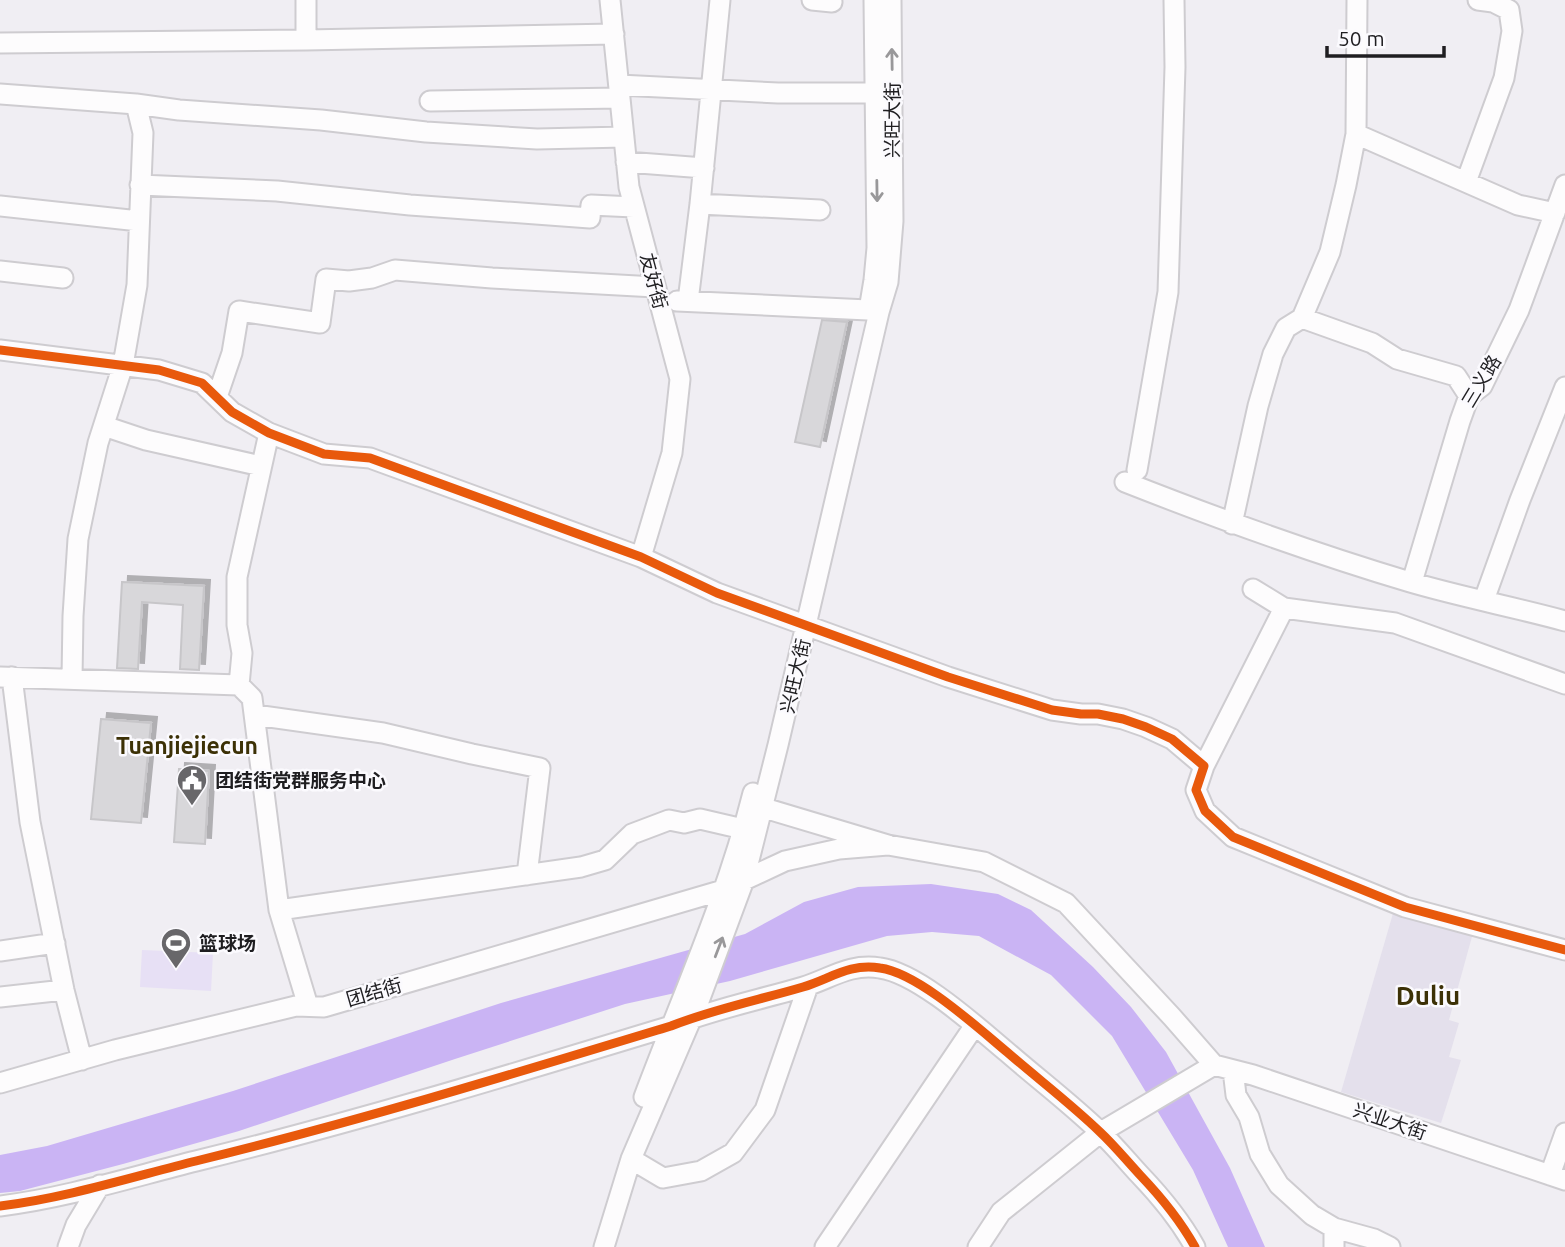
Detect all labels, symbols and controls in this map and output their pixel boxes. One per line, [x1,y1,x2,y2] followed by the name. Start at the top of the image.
[1327,14,1444,58] scale bar
[1338,26,1385,50] text: 50 m
[885,48,899,71] one-way arrow
[881,82,903,158] street label: 兴旺大街
[870,179,883,202] one-way arrow
[636,251,672,311] street label: 友好街
[1457,351,1505,411] street label: 三义路
[776,636,814,716] street label: 兴旺大街
[116,733,258,758] district label: Tuanjiejiecun
[175,763,209,807] public building icon: 团结街党群服务中心
[215,769,386,791] place label: 团结街党群服务中心
[159,926,193,970] sports icon: 篮球场
[199,932,256,954] place label: 篮球场
[714,937,726,959] one-way arrow
[344,974,404,1010] street label: 团结街
[1396,981,1460,1010] district label: Duliu
[1350,1098,1430,1144] street label: 兴业大街

